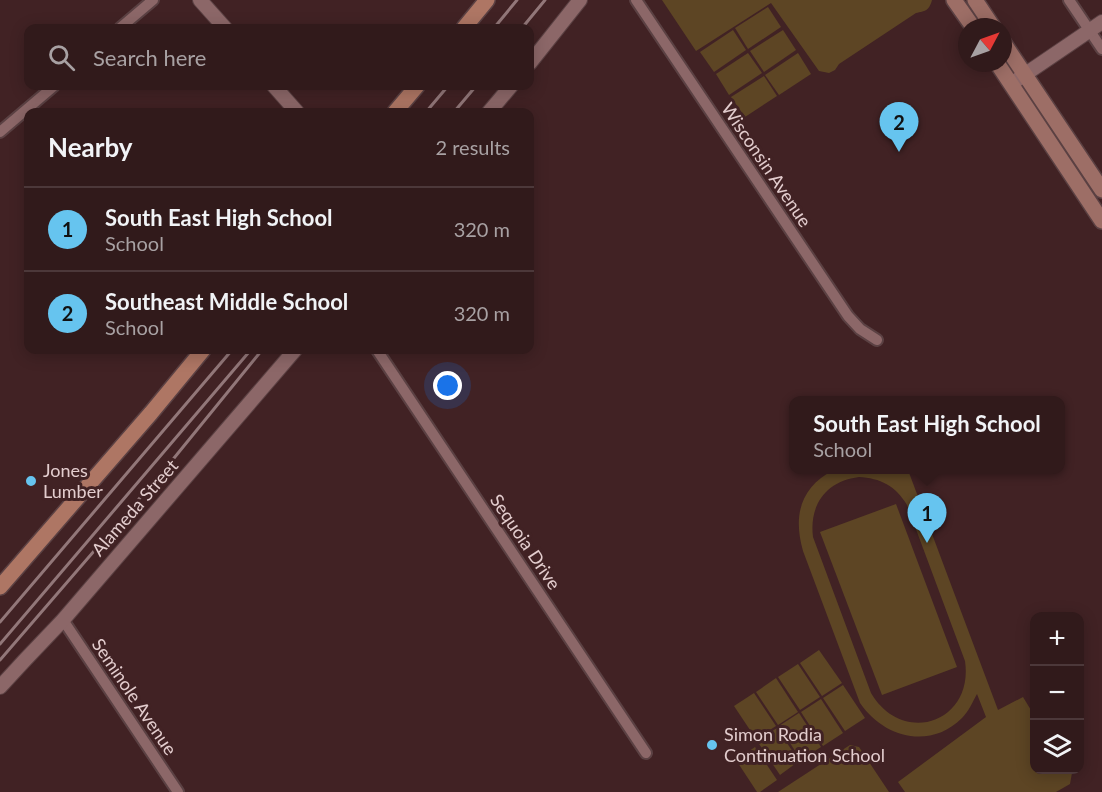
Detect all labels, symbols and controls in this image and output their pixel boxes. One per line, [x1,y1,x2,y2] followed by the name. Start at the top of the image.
[958,18,1012,72] north arrow
[24,24,534,90] search box
[45,41,78,74] icon: search
[93,44,206,71] text: Search here
[717,98,817,231] street label: Wisconsin Avenue
[880,102,918,152] pin: 2
[48,131,133,163] text: Nearby
[435,135,510,159] text: 2 results
[105,204,333,231] text: South East High School
[62,217,73,241] text: 1
[454,217,510,241] text: 320 m
[105,231,164,255] text: School
[105,288,348,315] text: Southeast Middle School
[62,301,73,325] text: 2
[454,301,510,325] text: 320 m
[105,315,164,339] text: School
[433,371,462,400] your location
[789,396,1065,474] popup
[813,410,1041,437] text: South East High School
[813,437,872,461] text: School
[86,454,182,560] street label: Alameda Street
[43,459,103,502] place label: Jones Lumber
[24,474,38,488] marker: Jones Lumber
[486,490,566,593] street label: Sequoia Drive
[908,494,946,543] pin: 1
[1030,612,1084,774] map controls
[1030,612,1084,666] button: +
[88,634,182,759] street label: Seminole Avenue
[1030,666,1084,720] button: −
[1030,720,1084,774] button: layers
[724,723,885,766] place label: Simon Rodia Continuation School
[705,738,719,752] marker: Simon Rodia Continuation School

